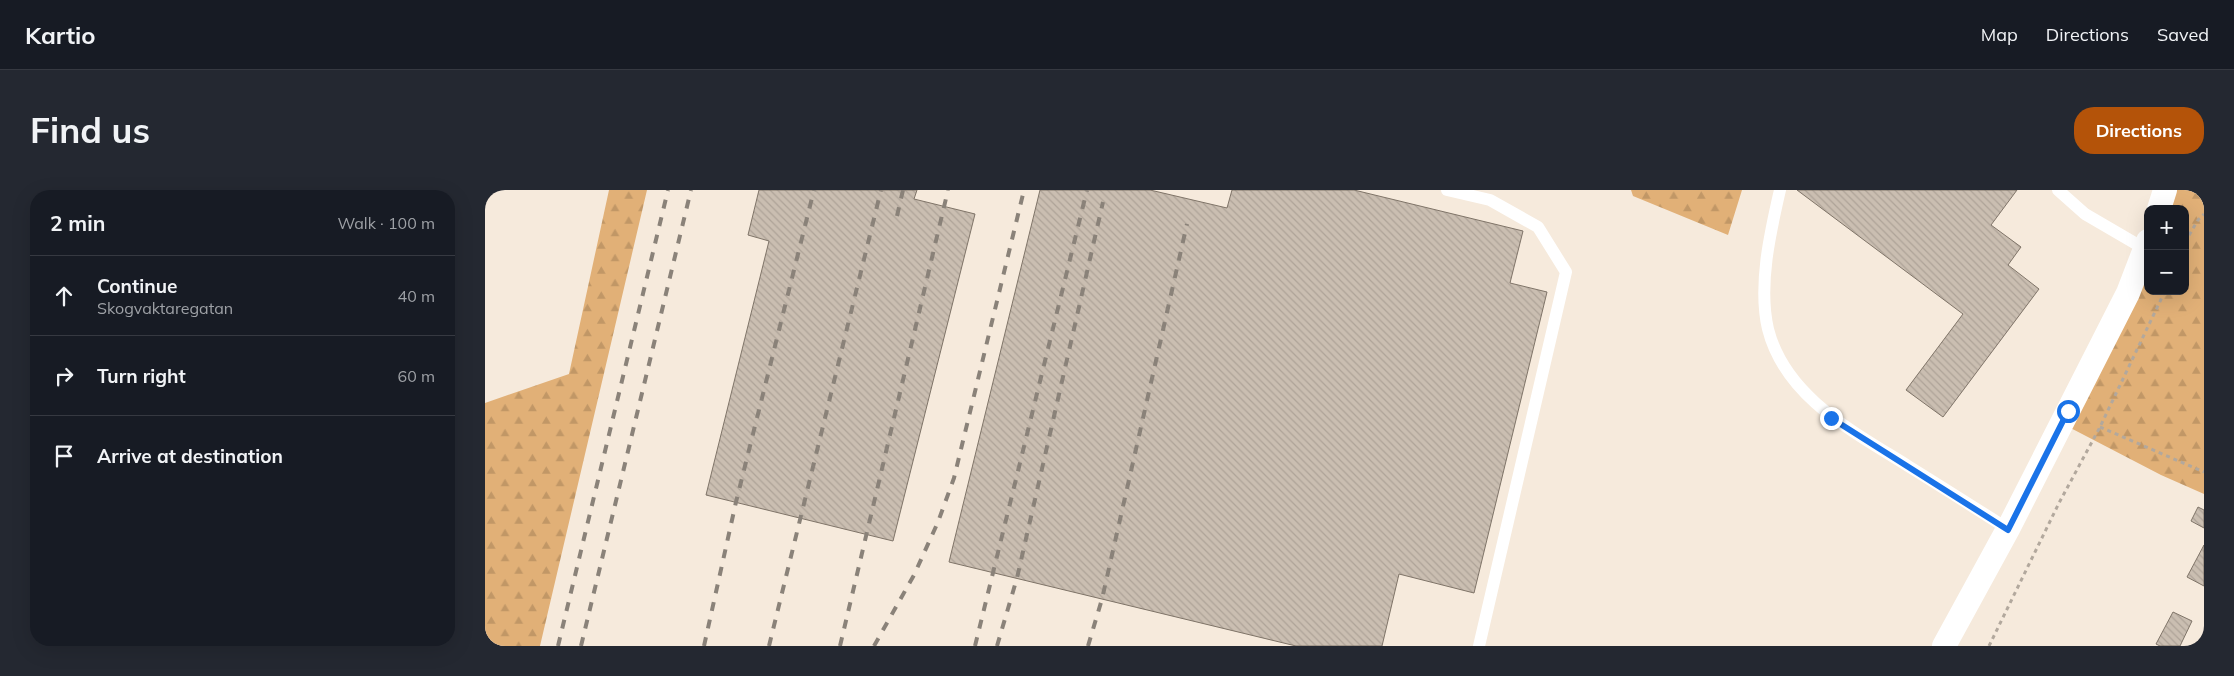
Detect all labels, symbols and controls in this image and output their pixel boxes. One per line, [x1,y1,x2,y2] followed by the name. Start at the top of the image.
[25,20,96,50] text: Kartio
[1981,23,2018,46] text: Map
[2046,23,2129,46] text: Directions
[2157,23,2209,46] text: Saved
[2074,107,2204,154] button: Directions
[30,108,150,152] text: Find us
[2144,205,2189,295] map controls
[2144,205,2189,250] button: +
[50,210,105,236] text: 2 min
[337,213,435,233] text: Walk · 100 m
[2144,250,2189,295] button: −
[97,274,177,298] text: Continue
[50,282,78,310] icon: ahead
[398,286,435,306] text: 40 m
[97,298,233,318] text: Skogvaktaregatan
[50,362,78,390] icon: right
[97,364,186,388] text: Turn right
[398,366,435,386] text: 60 m
[2057,400,2080,423] route start
[1820,407,1843,430] route end
[50,442,78,470] icon: arrive
[97,444,283,468] text: Arrive at destination

